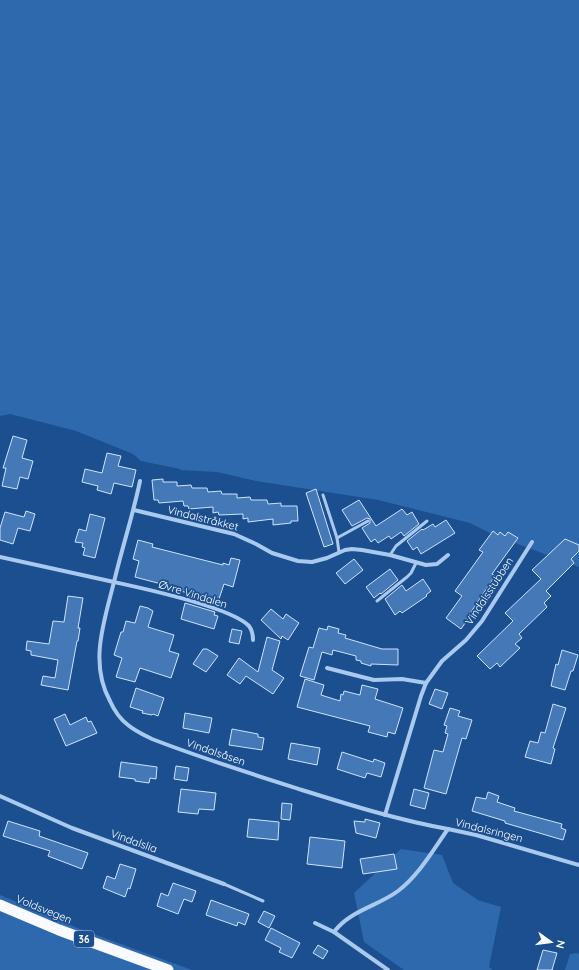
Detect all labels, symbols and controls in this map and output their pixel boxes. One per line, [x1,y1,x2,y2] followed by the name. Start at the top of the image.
[166,502,240,534] street label: Vindalstråkket
[462,554,516,628] street label: Vindalsstubben
[157,577,229,611] street label: Øvre Vindalen
[185,735,247,769] street label: Vindalsåsen
[454,815,524,845] street label: Vindalsringen
[109,826,159,856] street label: Vindalslia
[14,891,74,927] street label: Voldsvegen
[531,922,571,962] north arrow
[74,931,94,947] road number: 36
[553,939,568,950] text: N

